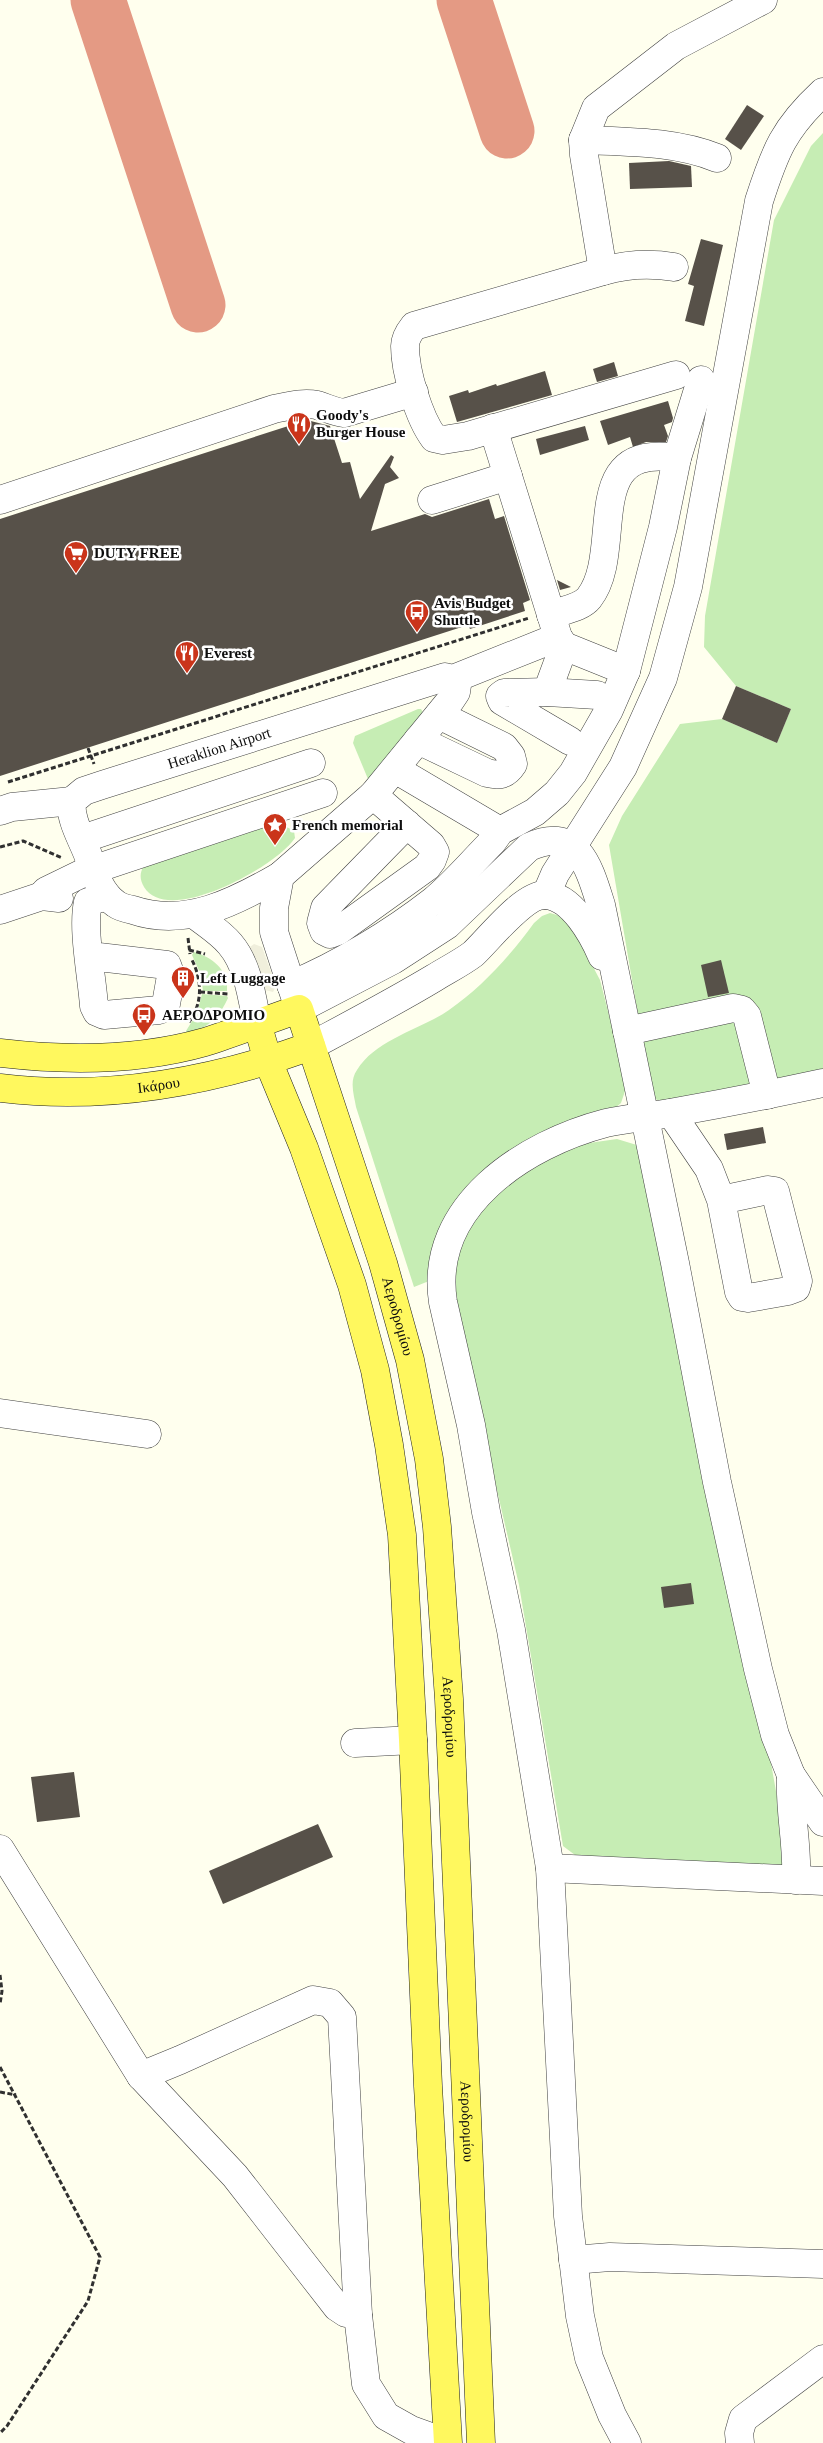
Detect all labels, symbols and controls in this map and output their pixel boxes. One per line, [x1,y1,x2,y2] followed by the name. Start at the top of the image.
[316,407,406,440] place label: Goody's Burger House
[286,411,312,445] restaurant icon: Goody's Burger House
[63,540,89,574] supermarket icon: DUTY FREE
[94,545,180,561] place label: DUTY FREE
[434,595,511,628] place label: Avis Budget Shuttle
[404,599,430,633] bus stop icon: Avis Budget Shuttle
[174,640,200,674] restaurant icon: Everest
[204,645,252,661] place label: Everest
[166,724,273,772] street label: Heraklion Airport
[262,812,288,846] place icon: French memorial
[292,817,403,833] place label: French memorial
[170,965,196,999] building icon: Left Luggage
[200,970,286,986] place label: Left Luggage
[131,1002,157,1036] bus stop icon: ΑΕΡΟΔΡΟΜΙΟ
[162,1007,265,1023] place label: ΑΕΡΟΔΡΟΜΙΟ
[136,1074,181,1096] street label: Ικάρου
[379,1275,416,1357] street label: Αεροδρομίου
[439,1676,460,1758] street label: Αεροδρομίου
[457,2081,477,2162] street label: Αεροδρομίου

